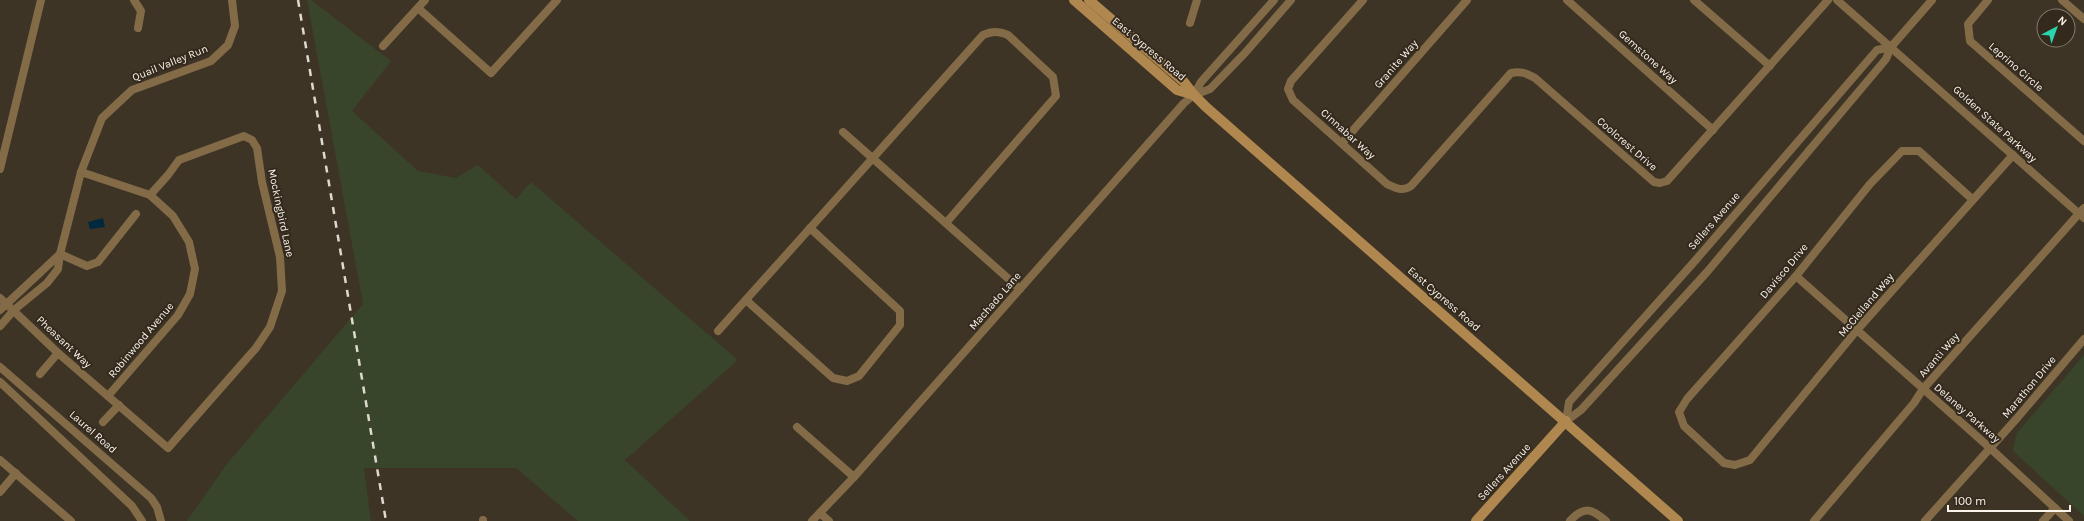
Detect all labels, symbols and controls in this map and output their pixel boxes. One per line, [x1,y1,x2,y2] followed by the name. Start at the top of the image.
[2036,8,2076,48] north arrow
[2055,13,2069,28] text: N
[1110,14,1188,84] street label: East Cypress Road
[1616,27,1680,87] street label: Gemstone Way
[1371,37,1421,91] street label: Granite Way
[1986,40,2046,94] street label: Leprino Circle
[130,42,210,84] street label: Quail Valley Run
[1950,83,2040,165] street label: Golden State Parkway
[1318,106,1378,162] street label: Cinnabar Way
[1594,114,1660,174] street label: Coolcrest Drive
[265,168,297,259] street label: Mockingbird Lane
[1685,189,1743,253] street label: Sellers Avenue
[1757,241,1811,301] street label: Davisco Drive
[1405,264,1483,334] street label: East Cypress Road
[966,269,1024,333] street label: Machado Lane
[1836,271,1896,339] street label: McClelland Way
[106,299,177,380] street label: Robinwood Avenue
[34,313,94,371] street label: Pheasant Way
[1916,330,1962,380] street label: Avanti Way
[1999,353,2059,421] street label: Marathon Drive
[1931,381,2003,445] street label: Delaney Parkway
[67,408,119,456] street label: Laurel Road
[1475,440,1533,503] street label: Sellers Avenue
[1948,487,2070,513] scale bar
[1954,494,1986,508] text: 100 m

